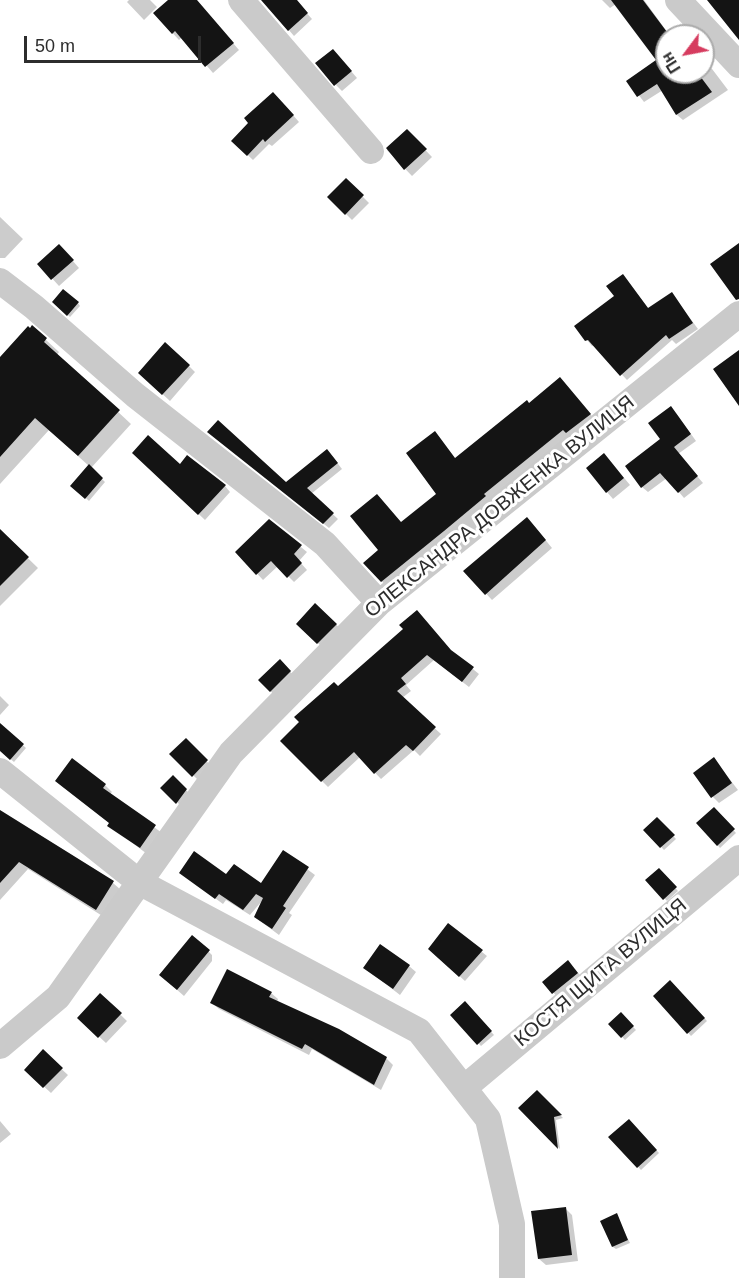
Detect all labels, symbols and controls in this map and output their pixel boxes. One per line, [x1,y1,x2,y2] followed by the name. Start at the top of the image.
[27,24,204,62] scale bar
[655,24,715,84] north arrow
[35,36,75,56] text: 50 m
[658,49,684,76] text: Пн
[360,391,640,623] street label: ОЛЕКСАНДРА ДОВЖЕНКА ВУЛИЦЯ
[510,894,692,1052] street label: КОСТЯ ЩИТА ВУЛИЦЯ

